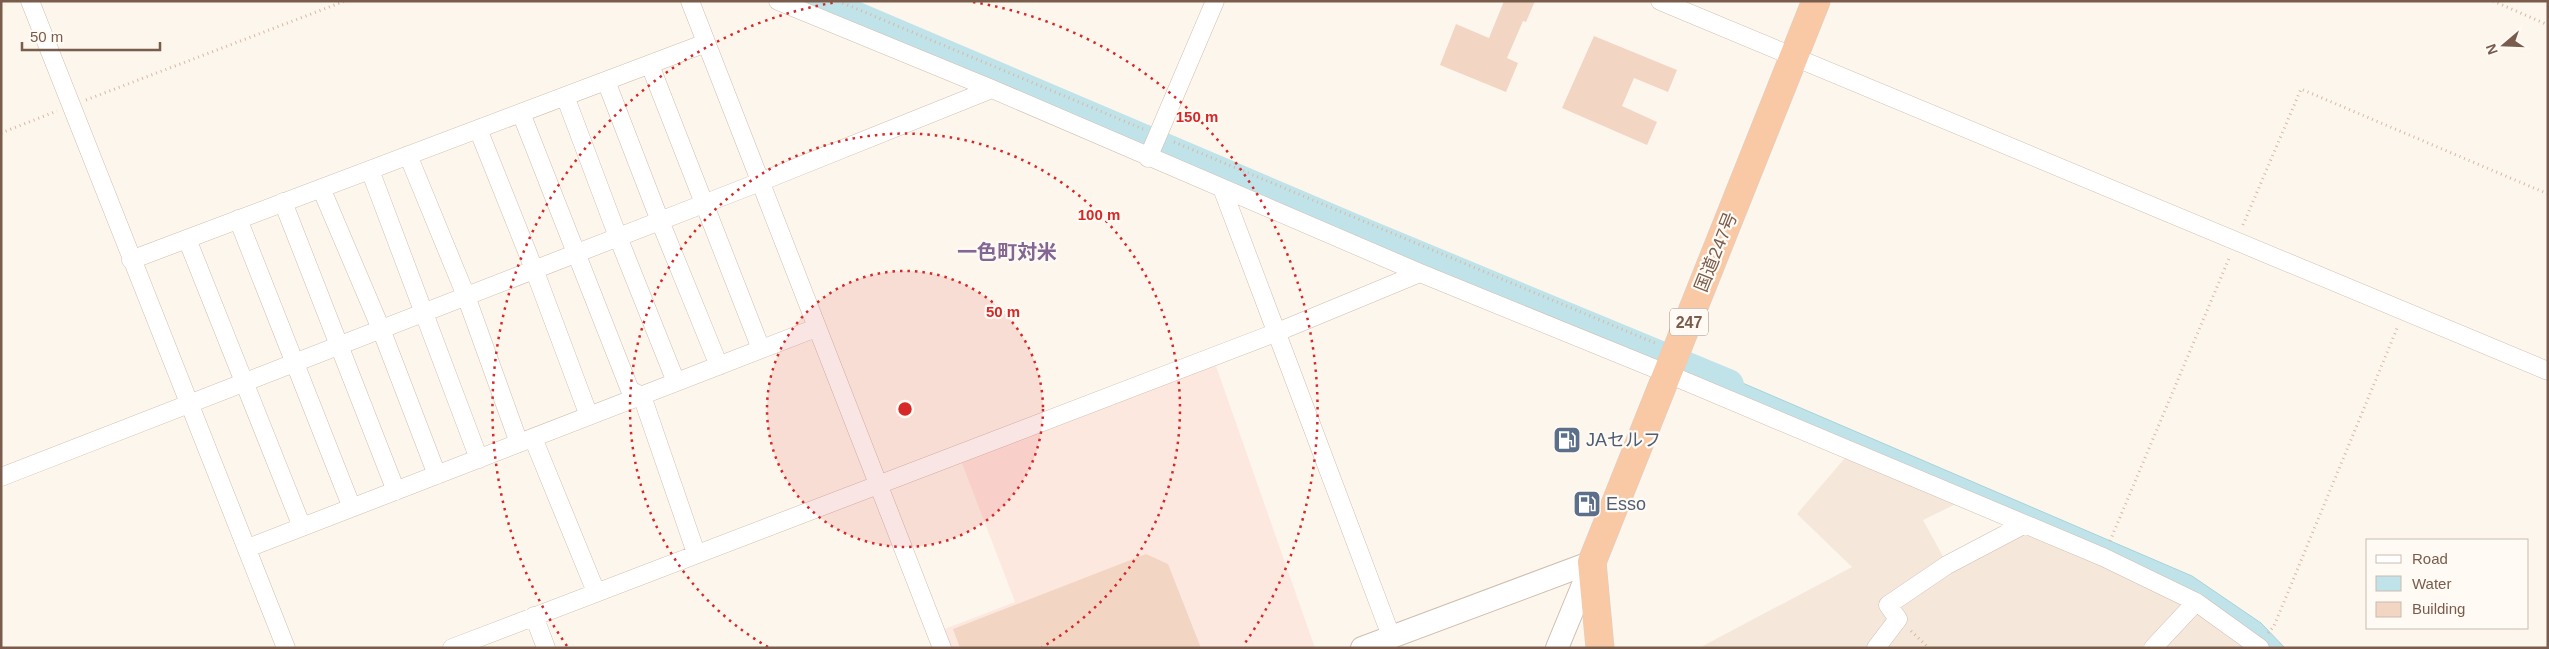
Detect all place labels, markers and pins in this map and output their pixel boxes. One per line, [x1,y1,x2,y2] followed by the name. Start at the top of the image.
[896,400,914,418] centre of rings
[1552,425,1582,455] fuel station icon: JAセルフ
[1586,430,1661,450] place label: JAセルフ
[1572,489,1602,519] fuel station icon: Esso
[1606,494,1646,514] place label: Esso

